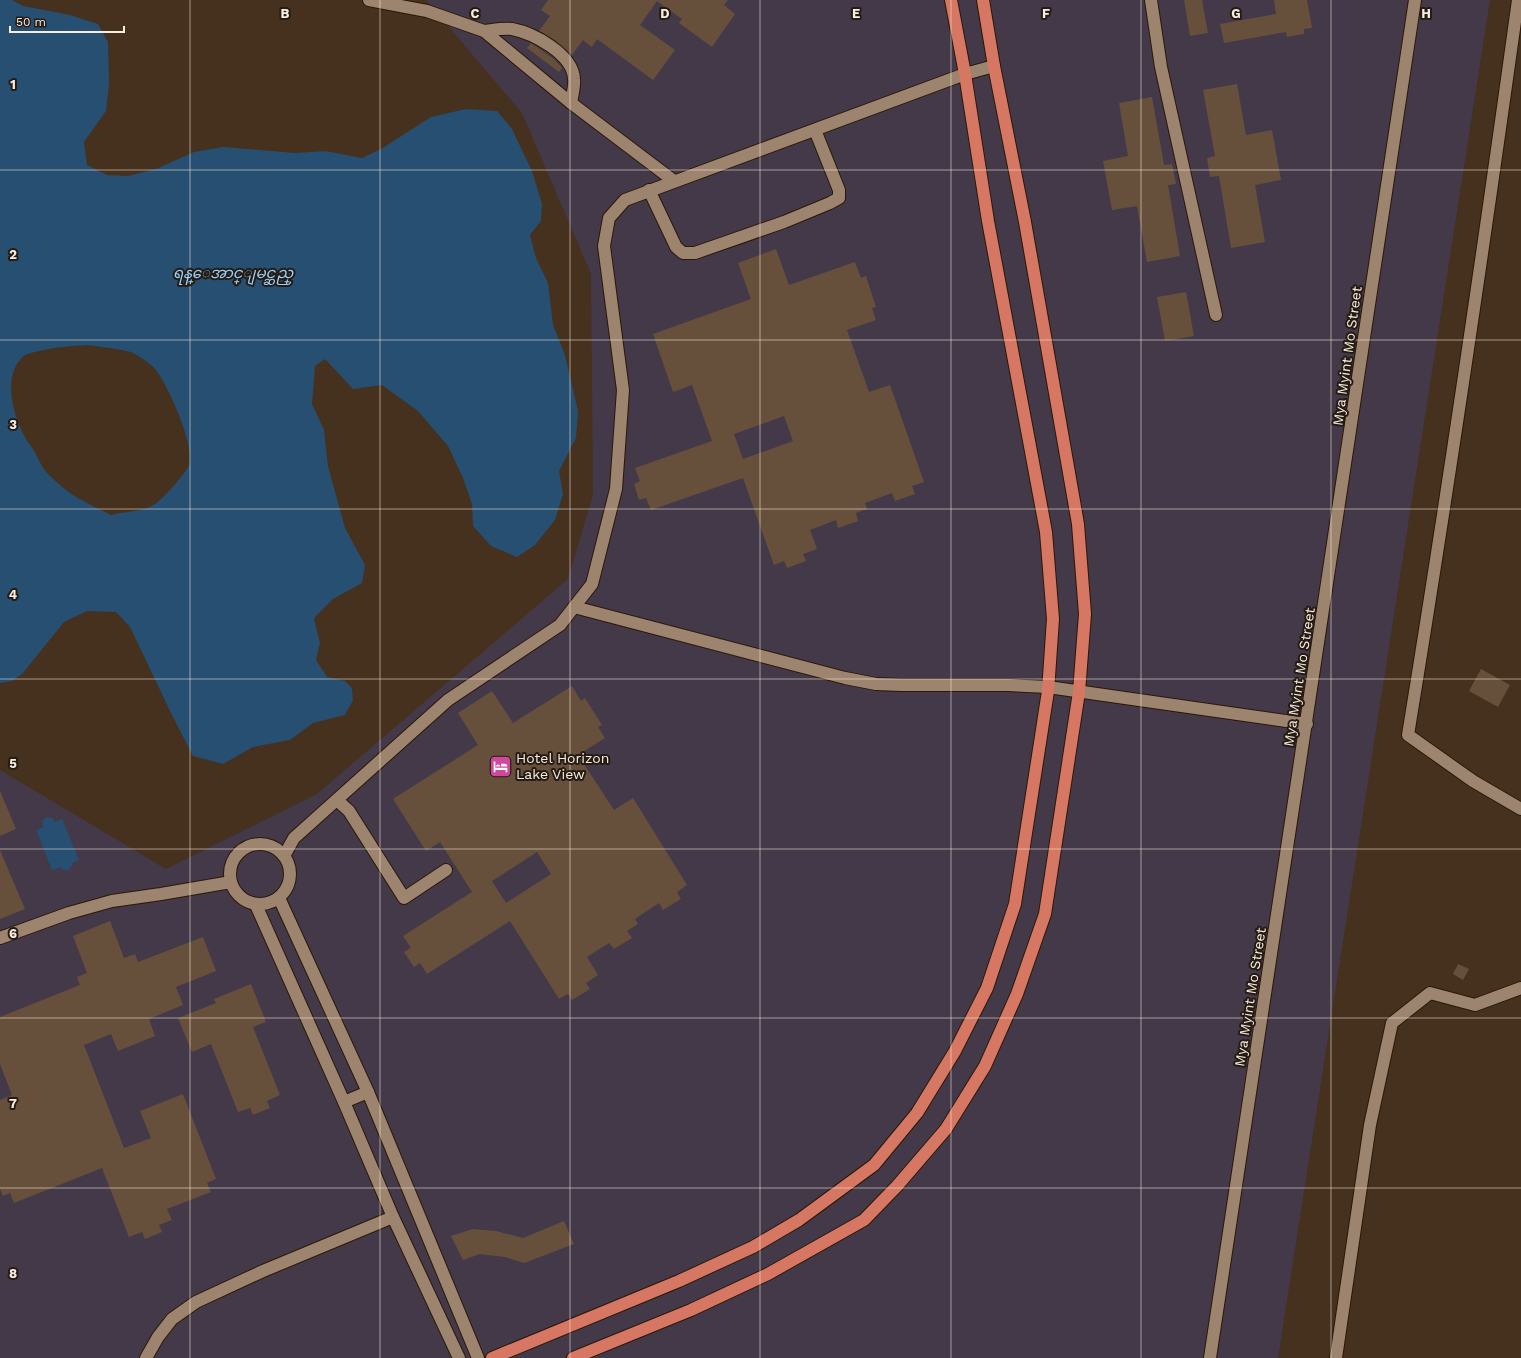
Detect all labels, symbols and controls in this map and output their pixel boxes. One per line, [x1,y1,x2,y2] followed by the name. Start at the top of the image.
[281,6,290,21] text: B
[471,6,480,21] text: C
[660,6,670,21] text: D
[852,6,860,21] text: E
[1042,6,1050,21] text: F
[1231,6,1241,21] text: G
[1421,6,1431,21] text: H
[10,8,124,34] scale bar
[16,15,46,29] text: 50 m
[10,77,16,92] text: 1
[9,247,17,262] text: 2
[173,264,294,286] water label: ရန္ေအာင္ျမင္ဆည္
[1329,285,1365,427] street label: Mya Myint Mo Street
[9,417,17,432] text: 3
[9,587,18,602] text: 4
[1280,606,1318,748] street label: Mya Myint Mo Street
[516,750,609,782] place label: Hotel Horizon Lake View
[487,753,513,779] hotel icon: Hotel Horizon Lake View
[9,756,17,771] text: 5
[9,926,17,941] text: 6
[1231,926,1269,1068] street label: Mya Myint Mo Street
[9,1096,17,1111] text: 7
[9,1266,17,1281] text: 8

